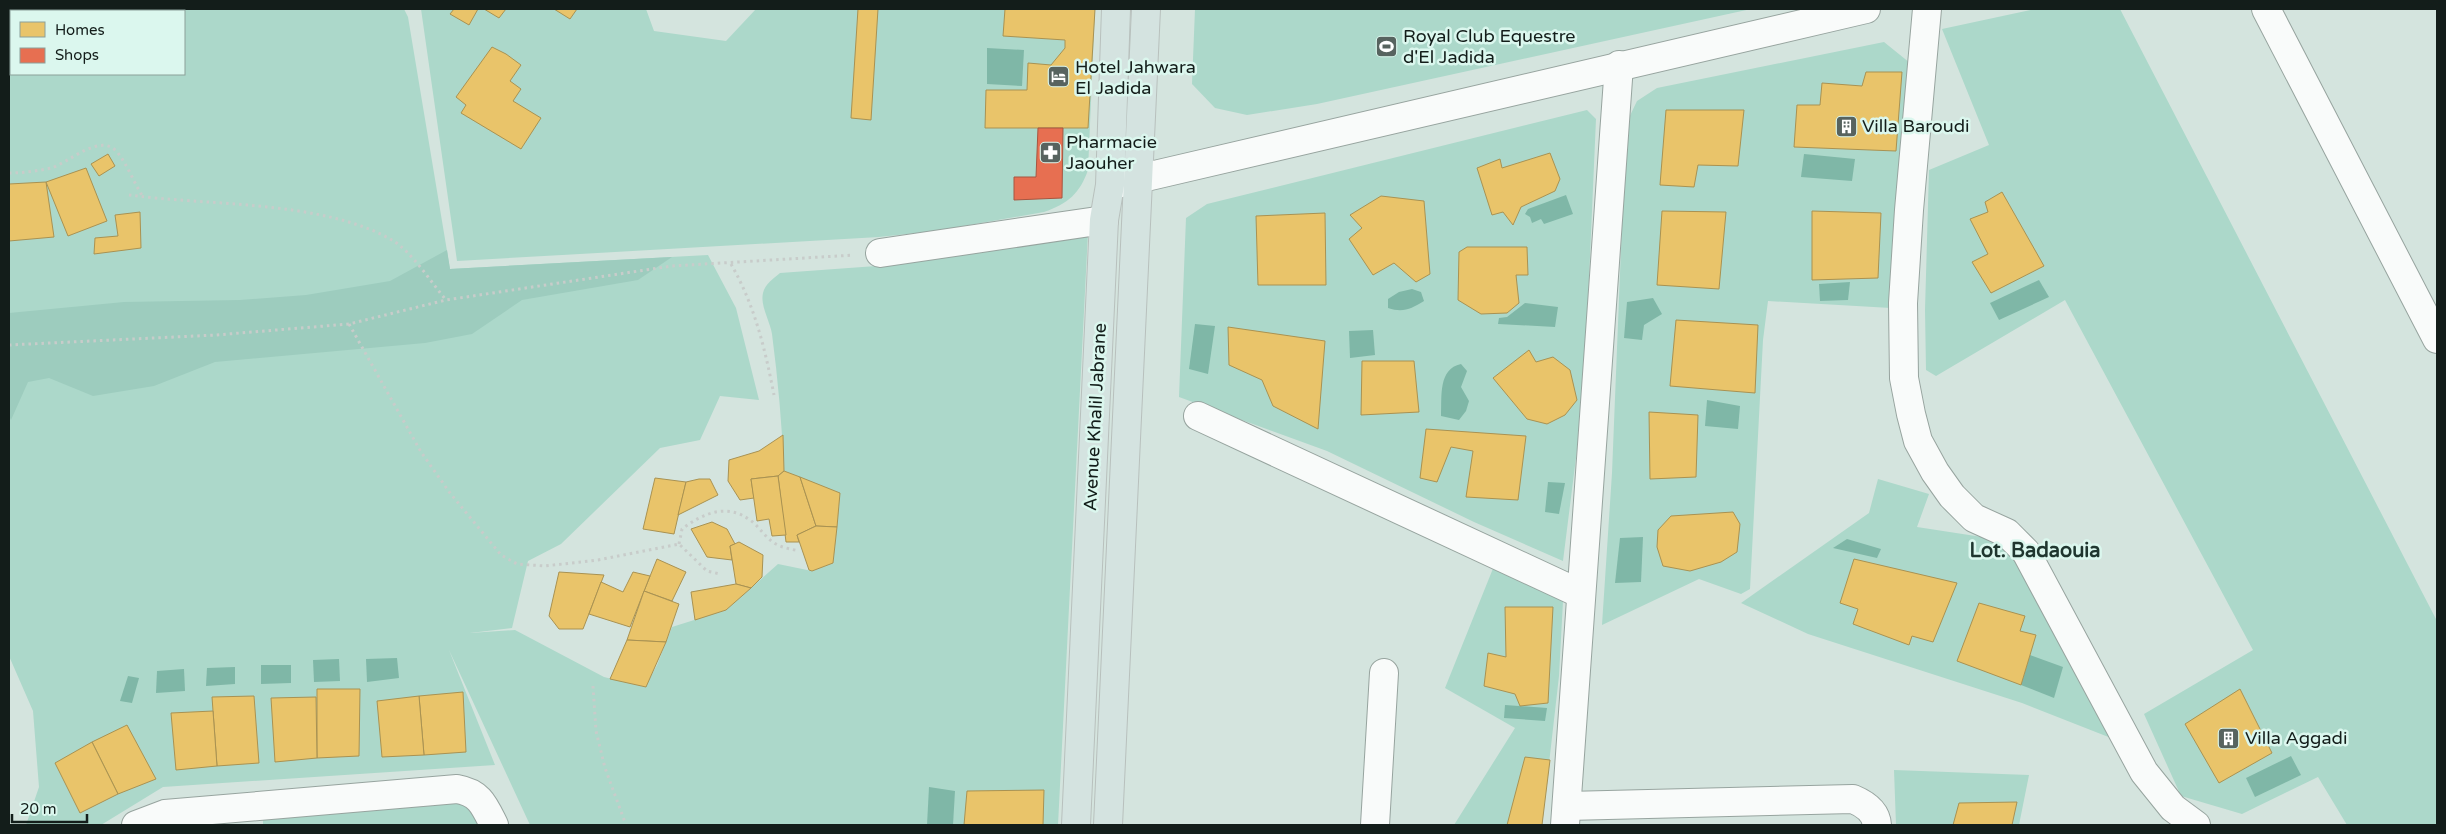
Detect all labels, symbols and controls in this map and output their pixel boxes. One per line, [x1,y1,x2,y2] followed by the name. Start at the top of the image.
[10,10,185,75] legend
[55,21,105,39] text: Homes
[1403,25,1575,68] place label: Royal Club Equestre d'El Jadida
[1375,34,1399,58] sports icon: Royal Club Equestre d'El Jadida
[55,46,99,64] text: Shops
[1075,56,1196,99] place label: Hotel Jahwara El Jadida
[1047,65,1071,89] hotel icon: Hotel Jahwara El Jadida
[1834,114,1858,138] building icon: Villa Baroudi
[1862,115,1970,137] place label: Villa Baroudi
[1066,131,1157,174] place label: Pharmacie Jaouher
[1038,140,1062,164] pharmacy icon: Pharmacie Jaouher
[1079,322,1111,512] street label: Avenue Khalil Jabrane
[1969,539,2101,563] district label: Lot. Badaouia
[2217,726,2241,750] building icon: Villa Aggadi
[2245,727,2347,749] place label: Villa Aggadi
[12,792,88,824] scale bar
[20,800,57,818] text: 20 m

